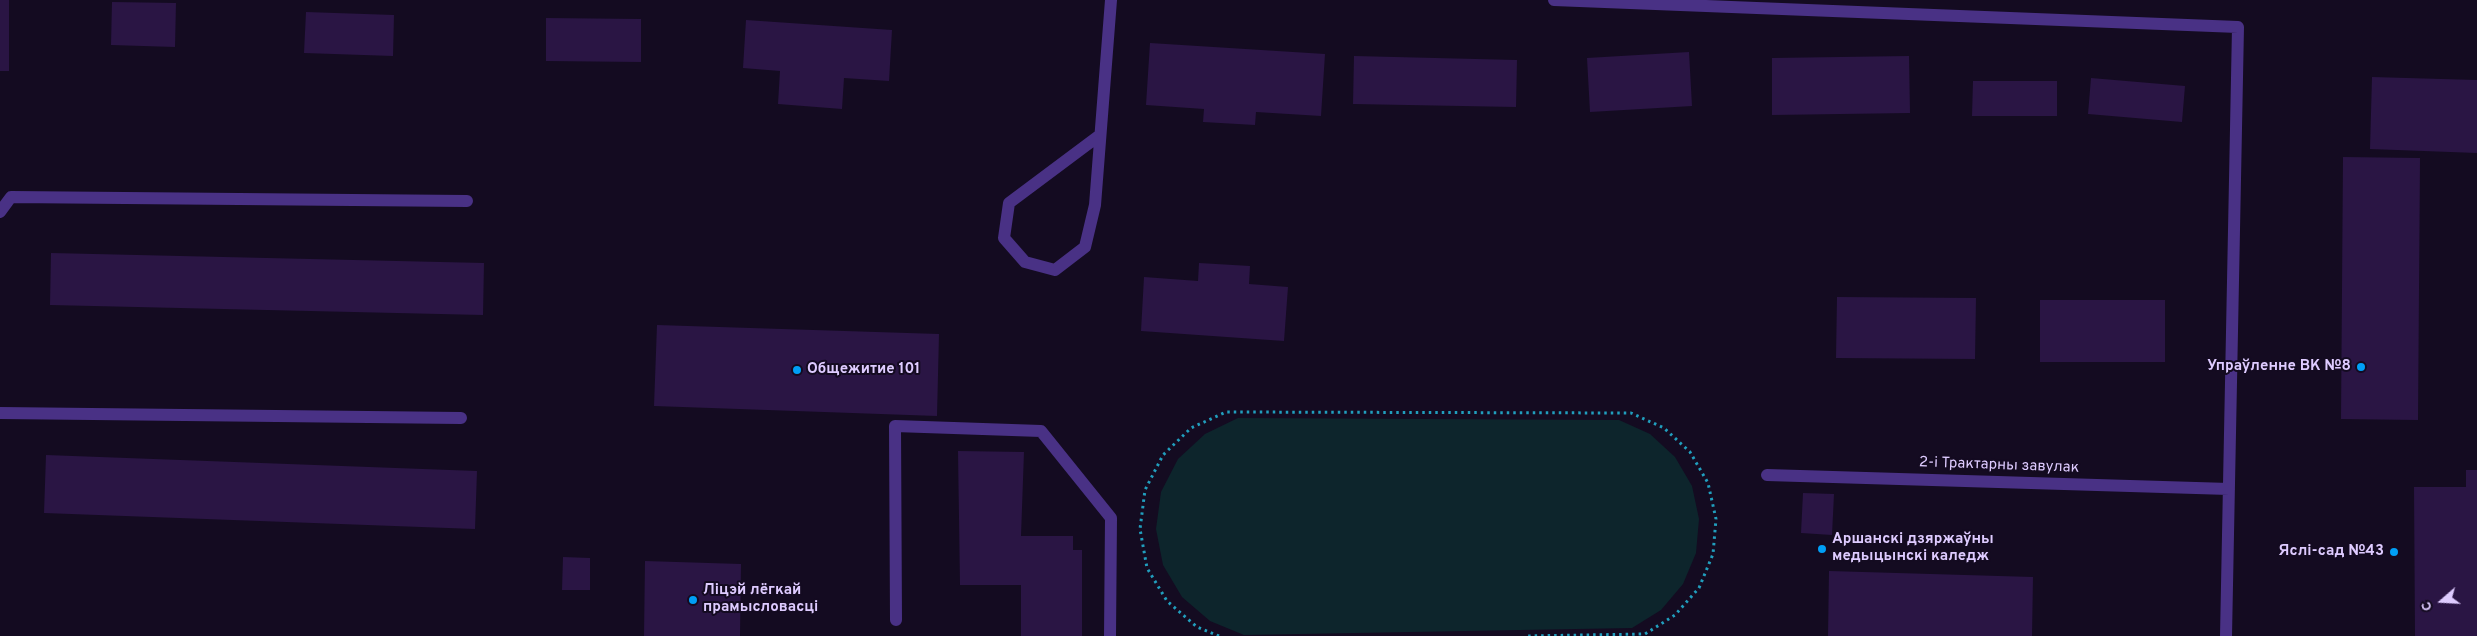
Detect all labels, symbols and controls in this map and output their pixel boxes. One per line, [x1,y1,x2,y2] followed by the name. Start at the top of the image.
[2207,358,2351,376] place label: Упраўленне ВК №8
[807,361,920,379] place label: Общежитие 101
[2355,361,2367,373] marker: Упраўленне ВК №8
[791,364,803,376] marker: Общежитие 101
[1919,454,2079,478] street label: 2-і Трактарны завулак
[1832,531,1994,566] place label: Аршанскі дзяржаўны медыцынскі каледж
[1816,543,1828,555] marker: Аршанскі дзяржаўны медыцынскі каледж
[2278,543,2384,561] place label: Яслі-сад №43
[2388,546,2400,558] marker: Яслі-сад №43
[2417,576,2467,626] north arrow
[703,582,818,617] place label: Ліцэй лёгкай прамысловасці
[687,594,699,606] marker: Ліцэй лёгкай прамысловасці
[2418,599,2437,613] text: С

